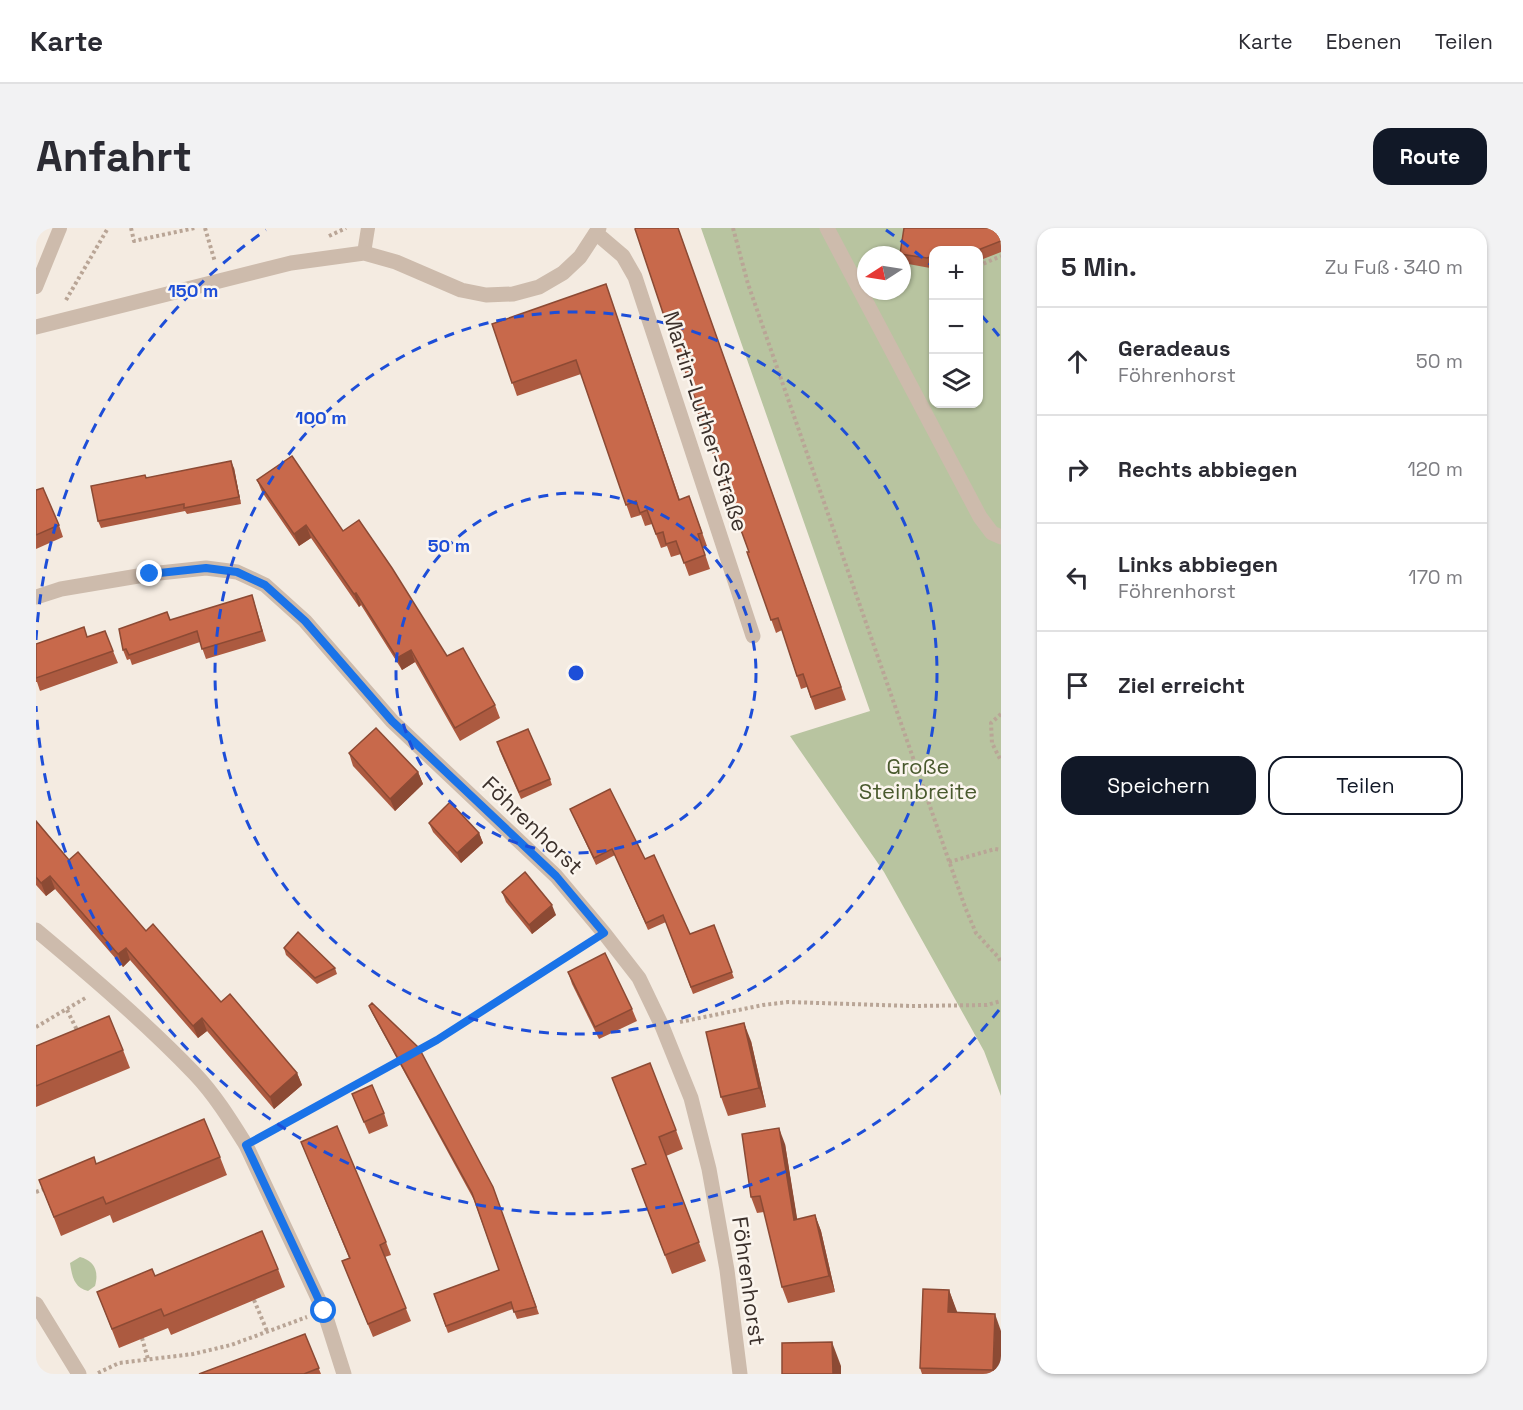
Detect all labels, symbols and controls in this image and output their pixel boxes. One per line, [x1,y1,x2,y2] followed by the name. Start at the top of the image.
[30,23,103,59] text: Karte
[1238,28,1293,55] text: Karte
[1326,28,1402,55] text: Ebenen
[1435,28,1493,55] text: Teilen
[1373,128,1487,185] button: Route
[36,130,192,183] text: Anfahrt
[857,246,911,300] north arrow
[929,246,983,408] map controls
[929,246,983,300] button: +
[1061,250,1137,284] text: 5 Min.
[1325,254,1463,280] text: Zu Fuß · 340 m
[168,279,218,302] text: 150 m
[929,300,983,354] button: −
[657,307,755,535] street label: Martin-Luther-Straße
[1118,334,1230,362] text: Geradeaus
[1061,345,1094,378] icon: ahead
[1416,348,1463,374] text: 50 m
[929,354,983,408] button: layers
[1118,362,1236,388] text: Föhrenhorst
[295,406,347,429] text: 100 m
[1061,453,1094,486] icon: right
[1118,455,1298,483] text: Rechts abbiegen
[1407,456,1463,482] text: 120 m
[428,534,470,557] text: 50 m
[1118,550,1278,578] text: Links abbiegen
[136,560,162,586] route end
[1061,561,1094,594] icon: left
[1408,564,1463,590] text: 170 m
[1118,578,1236,604] text: Föhrenhorst
[566,663,586,683] centre of rings
[1061,669,1094,702] icon: arrive
[1118,671,1245,699] text: Ziel erreicht
[859,752,977,805] park label: Große Steinbreite
[1061,756,1256,815] button: Speichern
[1268,756,1463,815] button: Teilen
[477,770,589,880] street label: Föhrenhorst
[726,1215,772,1347] street label: Föhrenhorst
[310,1297,336,1323] route start

